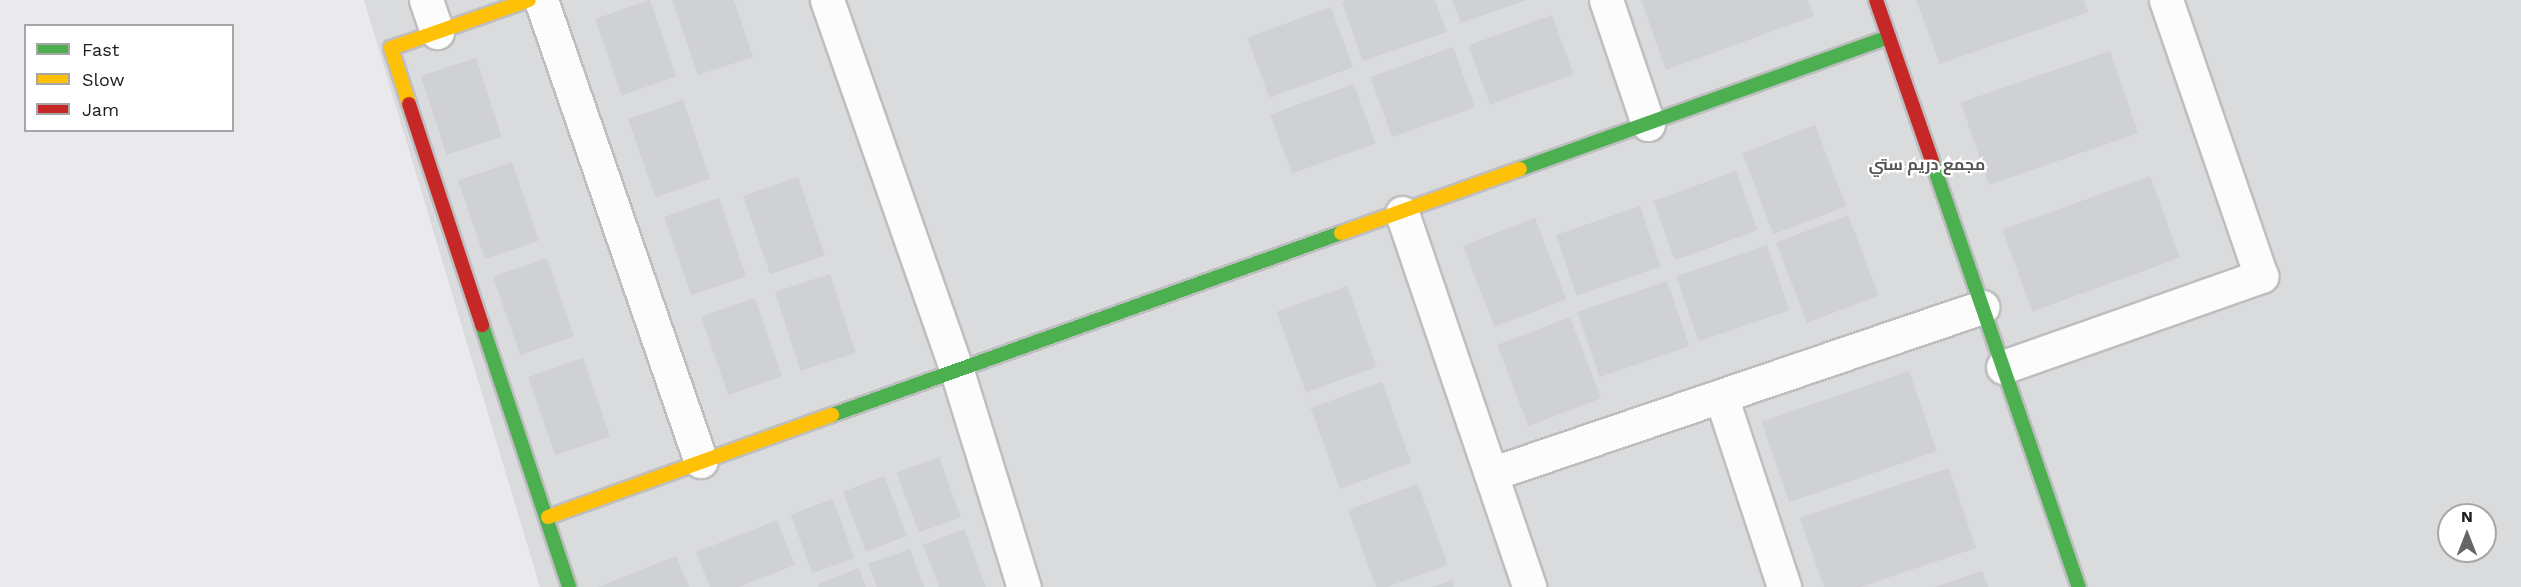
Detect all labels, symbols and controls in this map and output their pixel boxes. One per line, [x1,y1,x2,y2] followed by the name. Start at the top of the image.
[24,24,234,132] legend
[82,39,119,60] text: Fast
[82,69,125,90] text: Slow
[82,99,119,120] text: Jam
[1869,155,1985,175] district label: مجمع دريم ستي
[2437,503,2497,563] north arrow
[2461,507,2473,526] text: N

